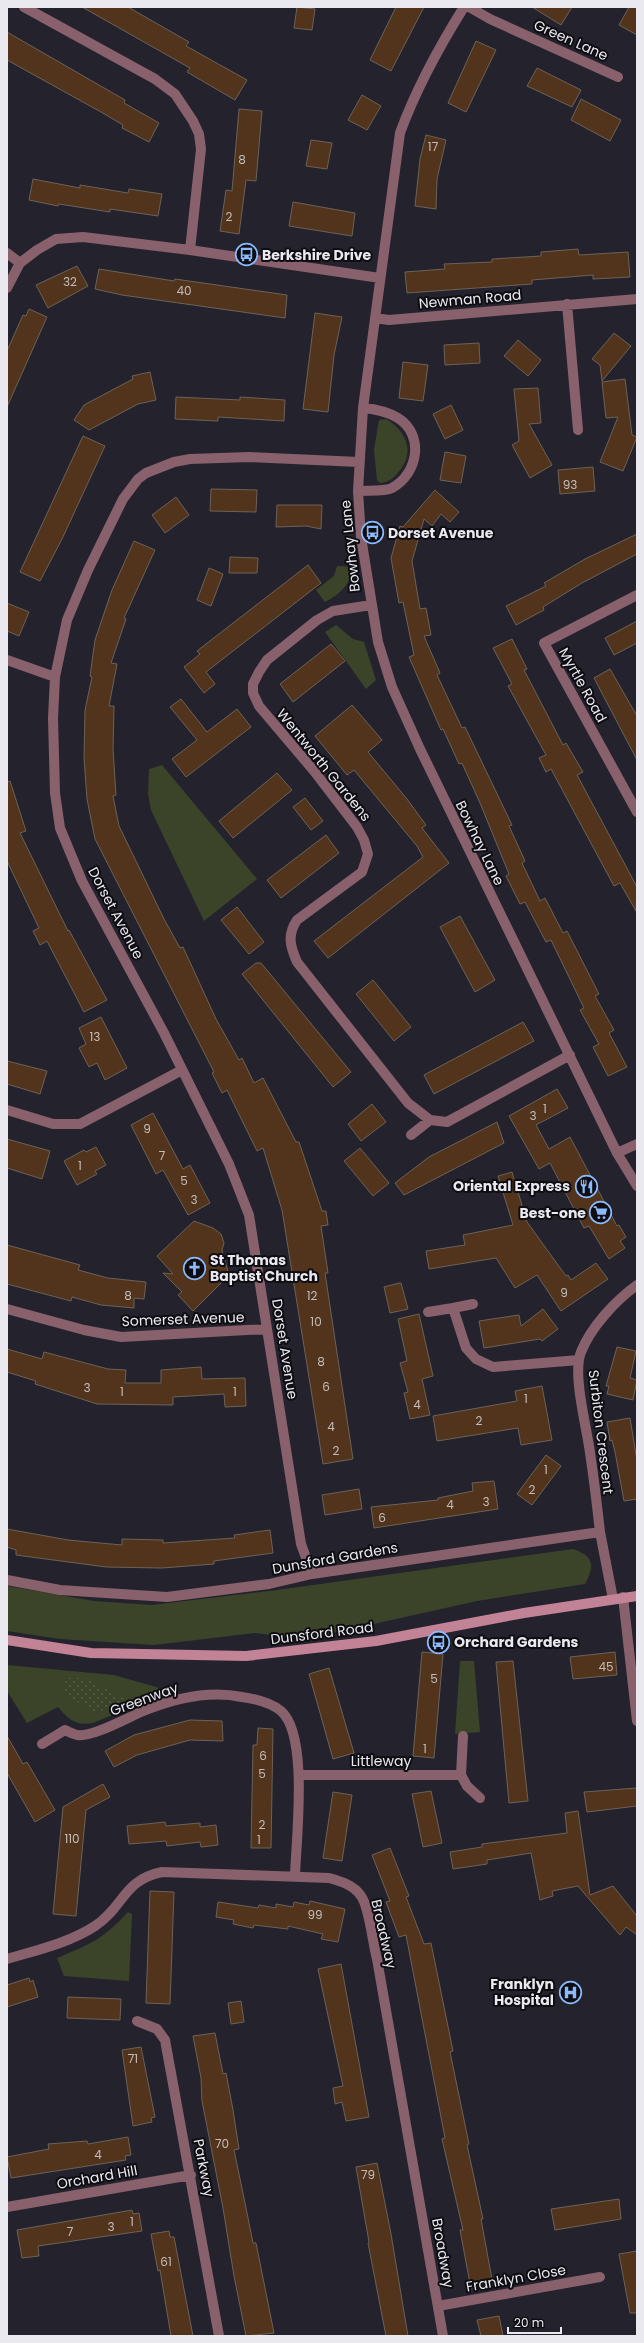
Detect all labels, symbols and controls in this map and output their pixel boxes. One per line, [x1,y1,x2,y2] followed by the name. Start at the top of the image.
[531,15,612,65] street label: Green Lane
[428,138,439,155] house number: 17
[238,151,246,168] house number: 8
[226,208,233,225] house number: 2
[234,242,260,268] bus stop icon: Berkshire Drive
[262,245,372,265] place label: Berkshire Drive
[63,273,77,290] house number: 32
[176,282,192,299] house number: 40
[418,285,522,313] street label: Newman Road
[563,476,577,493] house number: 93
[335,499,365,593] street label: Bowhay Lane
[359,520,385,546] bus stop icon: Dorset Avenue
[388,523,494,543] place label: Dorset Avenue
[554,644,612,726] street label: Myrtle Road
[272,704,376,826] street label: Wentworth Gardens
[451,797,509,889] street label: Bowhay Lane
[83,864,149,963] street label: Dorset Avenue
[90,1028,100,1045] house number: 13
[543,1100,547,1117] house number: 1
[529,1107,537,1124] house number: 3
[143,1120,151,1137] house number: 9
[159,1147,166,1164] house number: 7
[78,1157,82,1174] house number: 1
[180,1172,188,1189] house number: 5
[573,1173,599,1199] restaurant icon: Oriental Express
[453,1176,570,1196] place label: Oriental Express
[190,1191,198,1208] house number: 3
[588,1200,614,1226] supermarket icon: Best-one
[520,1203,586,1223] place label: Best-one
[210,1250,318,1286] place label: St Thomas Baptist Church
[182,1255,208,1281] church icon: St Thomas Baptist Church
[560,1284,568,1301] house number: 9
[124,1287,132,1304] house number: 8
[307,1287,317,1304] house number: 12
[267,1297,303,1401] street label: Dorset Avenue
[121,1307,245,1331] street label: Somerset Avenue
[310,1313,322,1330] house number: 10
[317,1353,325,1370] house number: 8
[583,1369,619,1495] street label: Surbiton Crescent
[322,1378,330,1395] house number: 6
[83,1379,91,1396] house number: 3
[120,1383,124,1400] house number: 1
[233,1383,237,1400] house number: 1
[524,1390,528,1407] house number: 1
[413,1396,421,1413] house number: 4
[476,1412,483,1429] house number: 2
[327,1418,335,1435] house number: 4
[333,1442,340,1459] house number: 2
[544,1461,548,1478] house number: 1
[529,1481,536,1498] house number: 2
[482,1493,490,1510] house number: 3
[446,1496,454,1513] house number: 4
[378,1509,386,1526] house number: 6
[271,1537,399,1579] street label: Dunsford Gardens
[269,1617,375,1649] street label: Dunsford Road
[426,1629,452,1655] bus stop icon: Orchard Gardens
[454,1632,579,1652] place label: Orchard Gardens
[598,1658,614,1675] house number: 45
[430,1670,438,1687] house number: 5
[107,1677,181,1721] street label: Greenway
[423,1740,427,1757] house number: 1
[259,1747,267,1764] house number: 6
[351,1751,411,1771] street label: Littleway
[258,1765,266,1782] house number: 5
[259,1816,266,1833] house number: 2
[64,1830,80,1847] house number: 110
[257,1831,261,1848] house number: 1
[366,1897,402,1971] street label: Broadway
[307,1906,323,1923] house number: 99
[490,1974,554,2010] place label: Franklyn Hospital
[557,1979,583,2005] hospital icon: Franklyn Hospital
[128,2050,138,2067] house number: 71
[215,2135,229,2152] house number: 70
[189,2137,219,2199] street label: Parkway
[94,2146,102,2163] house number: 4
[55,2160,139,2194] street label: Orchard Hill
[361,2166,375,2183] house number: 79
[130,2213,134,2230] house number: 1
[427,2217,459,2290] street label: Broadway
[107,2218,115,2235] house number: 3
[67,2223,74,2240] house number: 7
[160,2253,172,2270] house number: 61
[464,2259,568,2297] street label: Franklyn Close
[508,2309,561,2335] scale bar
[514,2314,544,2331] text: 20 m

